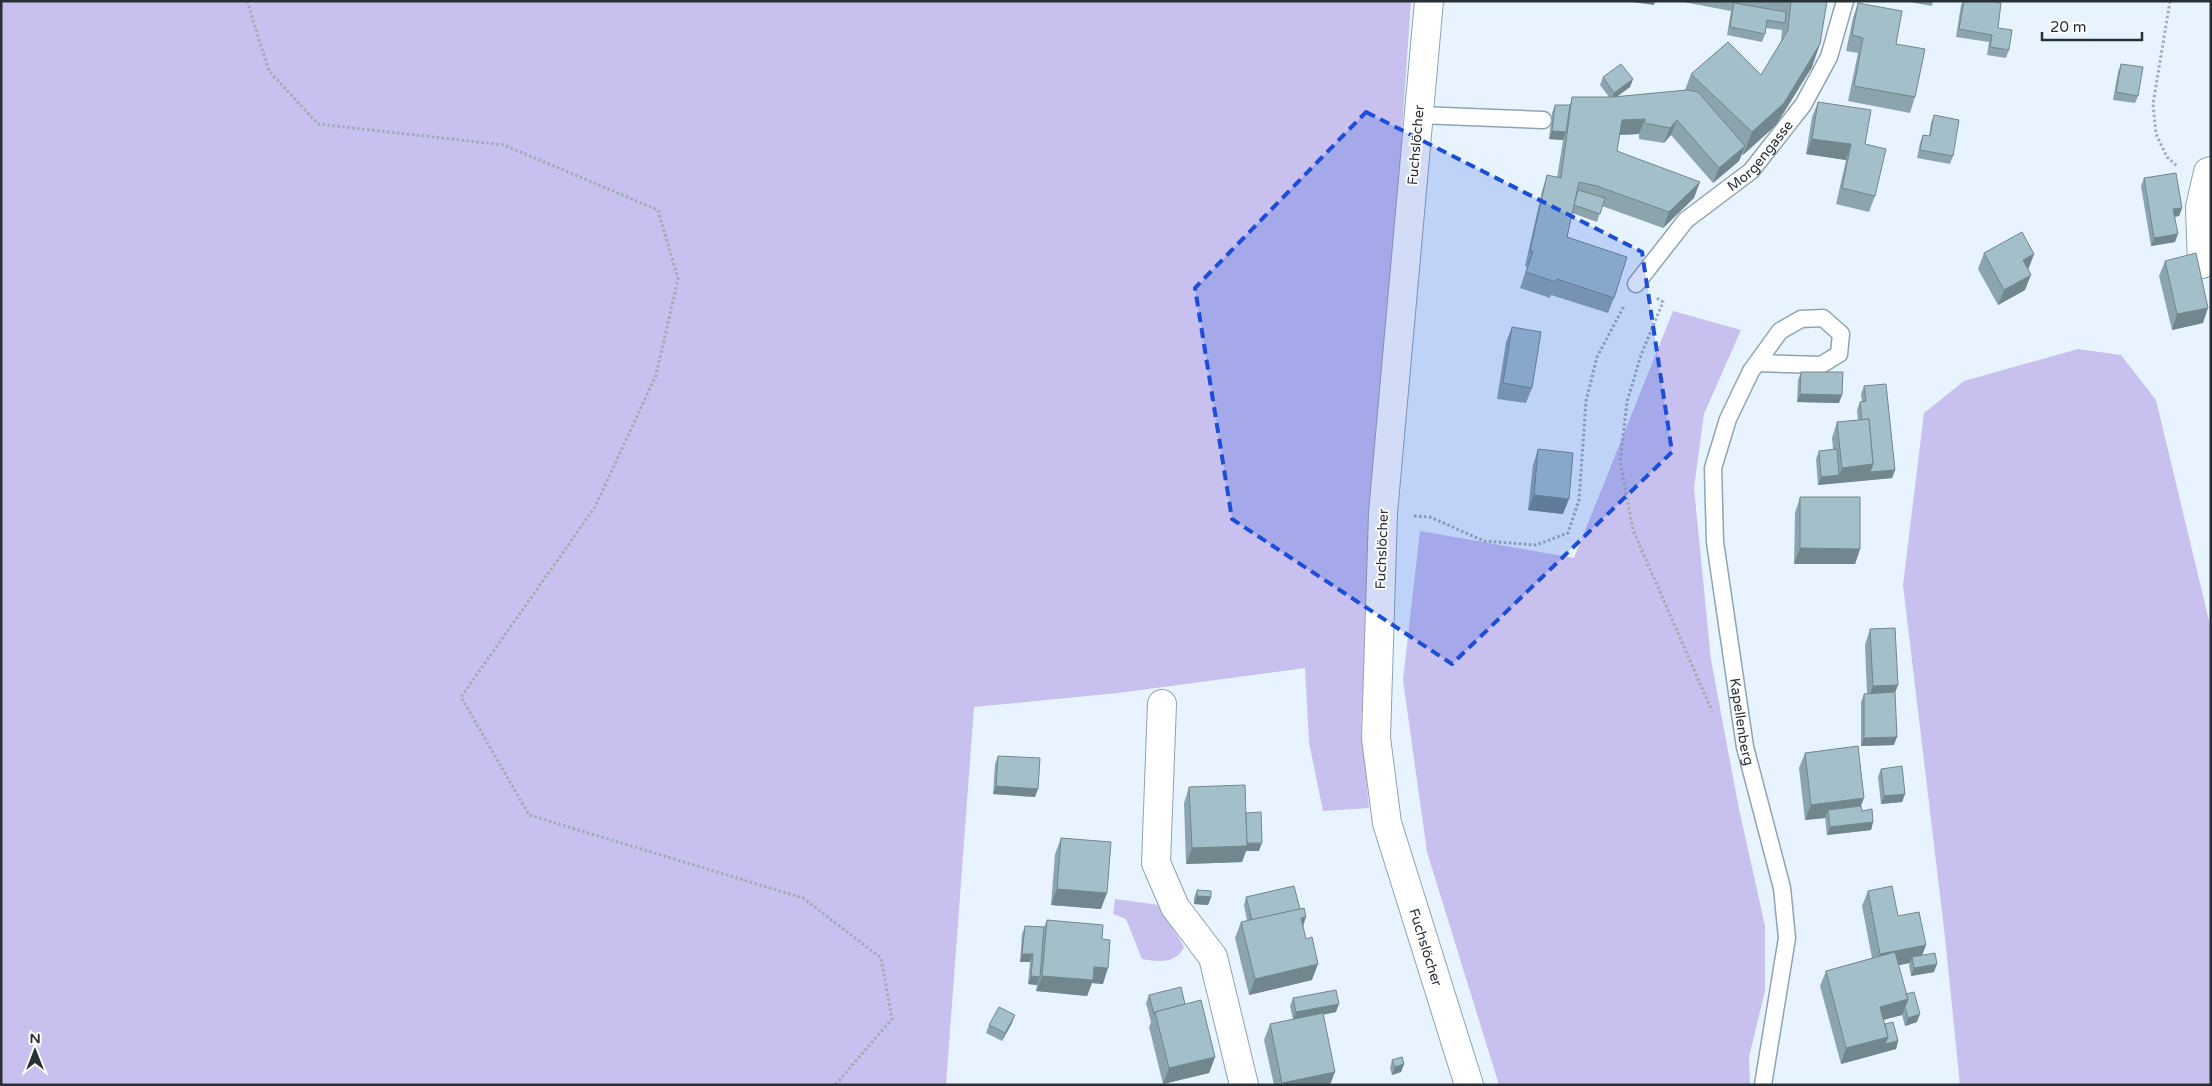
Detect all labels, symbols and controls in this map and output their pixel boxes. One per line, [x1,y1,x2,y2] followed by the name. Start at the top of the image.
[2042,10,2142,42] scale bar
[2050,18,2087,36] text: 20 m
[1404,104,1428,186] street label: Fuchslöcher
[1724,117,1796,195] street label: Morgengasse
[1372,508,1392,590] street label: Fuchslöcher
[1726,677,1758,767] street label: Kapellenberg
[1406,906,1446,989] street label: Fuchslöcher
[10,1026,60,1076] north arrow
[29,1030,41,1047] text: N

